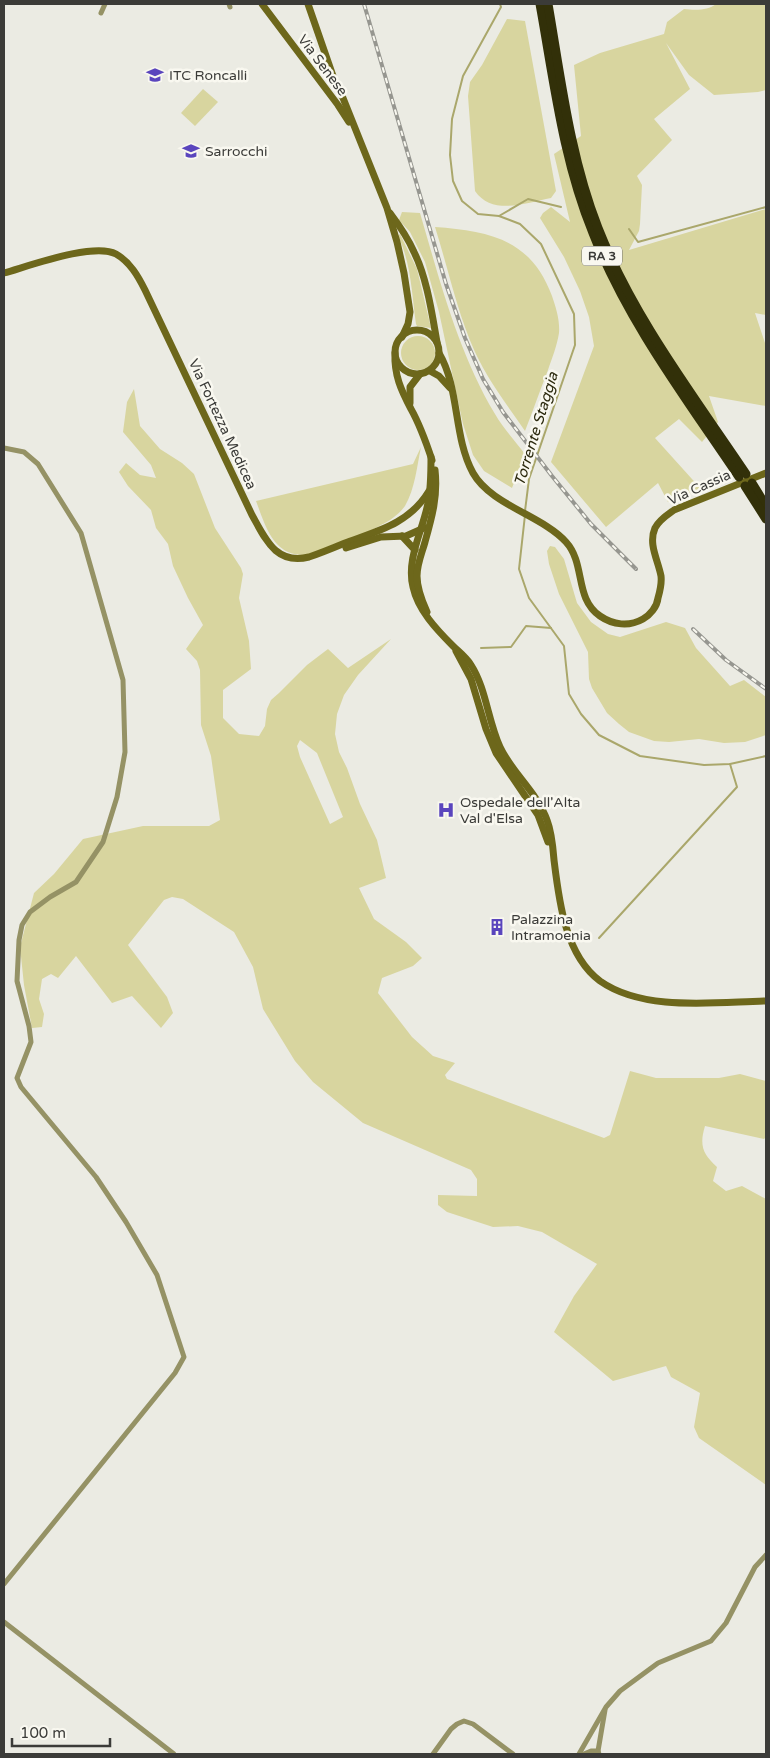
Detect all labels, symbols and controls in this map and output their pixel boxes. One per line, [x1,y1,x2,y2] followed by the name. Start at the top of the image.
[294,31,351,99] street label: Via Senese
[145,65,165,85] school or university icon: ITC Roncalli
[169,67,247,84] place label: ITC Roncalli
[181,141,201,161] school or university icon: Sarrocchi
[205,143,267,160] place label: Sarrocchi
[582,247,622,266] road number: RA 3
[185,356,260,492] street label: Via Fortezza Medicea
[510,369,562,488] water label: Torrente Staggia
[665,466,733,509] street label: Via Cassia
[460,794,580,827] place label: Ospedale dell'Alta Val d'Elsa
[436,800,456,820] hospital icon: Ospedale dell'Alta Val d'Elsa
[511,911,591,944] place label: Palazzina Intramoenia
[487,917,507,937] building icon: Palazzina Intramoenia
[12,1716,110,1748] scale bar
[20,1724,66,1742] text: 100 m

